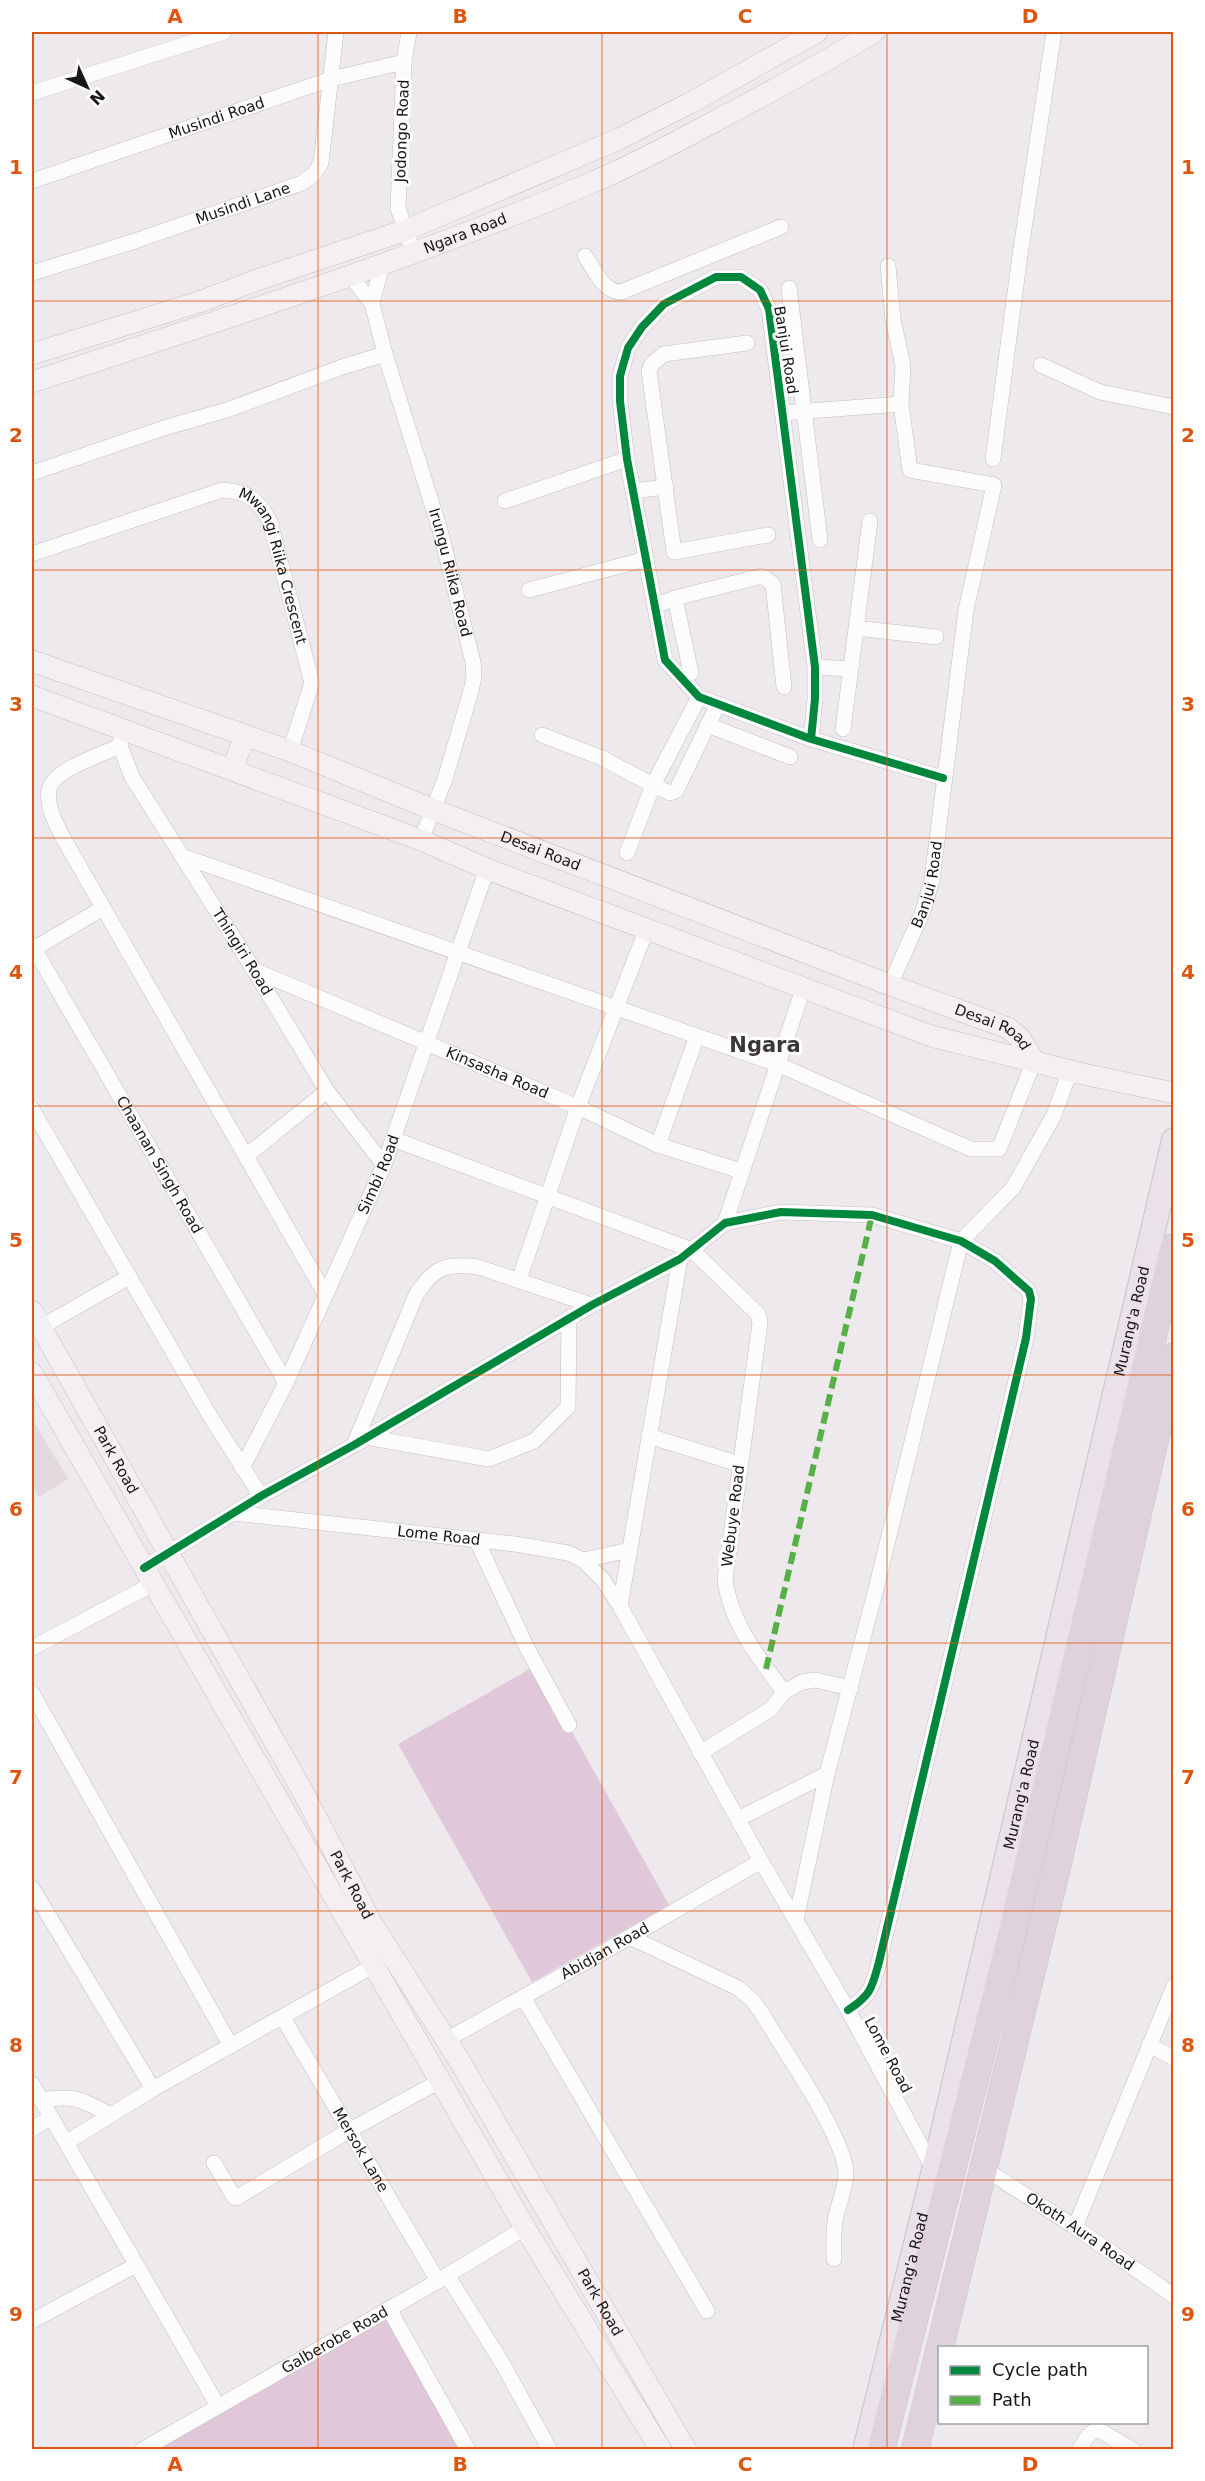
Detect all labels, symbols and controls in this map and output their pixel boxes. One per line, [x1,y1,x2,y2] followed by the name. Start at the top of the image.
[167,4,183,28] text: A
[452,4,468,28] text: B
[738,4,752,28] text: C
[1022,4,1038,28] text: D
[57,57,117,117] north arrow
[391,79,413,184] street label: Jodongo Road
[86,86,109,109] text: N
[166,93,267,143] street label: Musindi Road
[9,155,23,179] text: 1
[1181,155,1195,179] text: 1
[193,179,292,228] street label: Musindi Lane
[421,209,509,258] street label: Ngara Road
[770,305,802,395] street label: Banjui Road
[9,423,23,447] text: 2
[1181,423,1195,447] text: 2
[236,484,311,646] street label: Mwangi Riika Crescent
[425,506,475,639] street label: Irungu Riika Road
[9,692,23,716] text: 3
[1181,692,1195,716] text: 3
[498,827,583,874] street label: Desai Road
[908,840,946,931] street label: Banjui Road
[208,904,276,998] street label: Thingiri Road
[9,960,23,984] text: 4
[1181,960,1195,984] text: 4
[952,1000,1034,1054] street label: Desai Road
[729,1033,801,1057] district label: Ngara
[443,1043,551,1102] street label: Kinsasha Road
[112,1093,206,1237] street label: Chaanan Singh Road
[354,1132,403,1217] street label: Simbi Road
[9,1228,23,1252] text: 5
[1181,1228,1195,1252] text: 5
[1110,1264,1153,1378] street label: Murang'a Road
[90,1423,142,1497] street label: Park Road
[718,1464,748,1568] street label: Webuye Road
[9,1497,23,1521] text: 6
[1181,1497,1195,1521] text: 6
[396,1522,481,1549] street label: Lome Road
[1000,1738,1043,1851] street label: Murang'a Road
[9,1765,23,1789] text: 7
[1181,1765,1195,1789] text: 7
[326,1848,377,1922] street label: Park Road
[557,1919,652,1983] street label: Abidjan Road
[860,2014,916,2096] street label: Lome Road
[9,2033,23,2057] text: 8
[1181,2033,1195,2057] text: 8
[329,2104,393,2195] street label: Mersok Lane
[1022,2189,1138,2275] street label: Okoth Aura Road
[888,2211,932,2324] street label: Murang'a Road
[573,2266,627,2339] street label: Park Road
[9,2302,23,2326] text: 9
[278,2302,391,2377] street label: Galberobe Road
[1181,2302,1195,2326] text: 9
[938,2346,1148,2424] legend
[992,2359,1088,2380] text: Cycle path
[992,2389,1032,2410] text: Path
[167,2452,183,2476] text: A
[452,2452,468,2476] text: B
[738,2452,752,2476] text: C
[1022,2452,1038,2476] text: D

